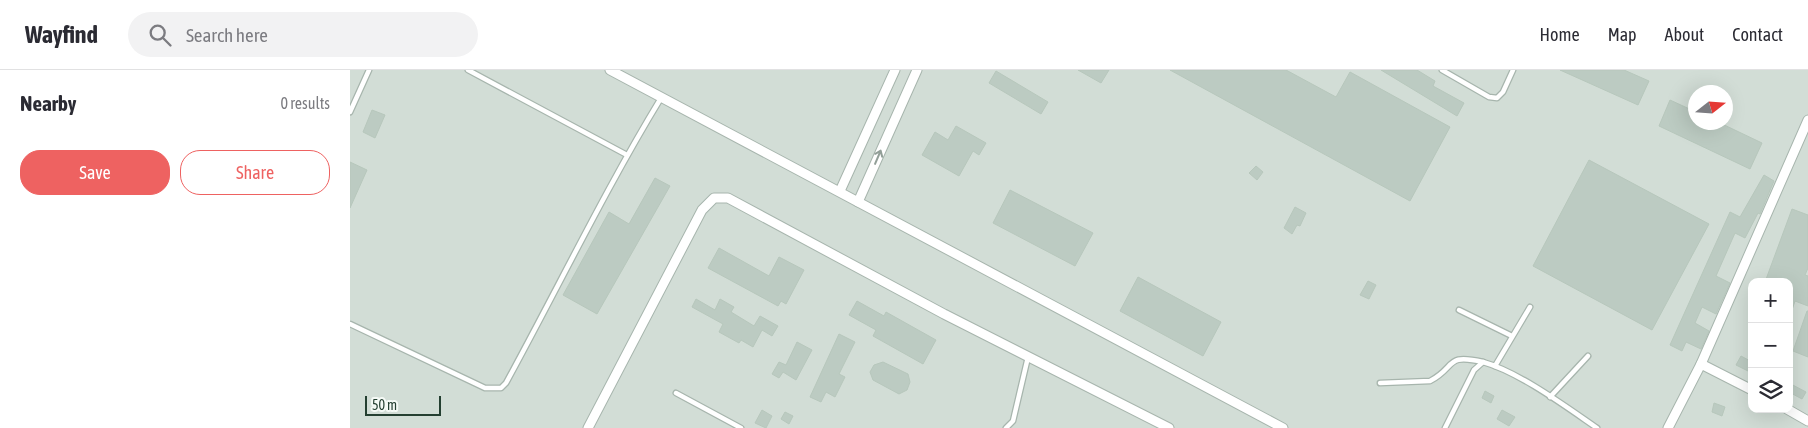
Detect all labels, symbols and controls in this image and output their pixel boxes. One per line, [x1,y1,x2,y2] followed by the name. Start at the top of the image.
[128,12,478,57] search box
[25,21,98,48] text: Wayfind
[146,21,174,49] icon: search
[186,24,268,46] text: Search here
[1540,24,1580,45] text: Home
[1608,24,1637,45] text: Map
[1665,24,1704,45] text: About
[1732,24,1783,45] text: Contact
[1688,85,1733,130] north arrow
[20,91,76,115] text: Nearby
[280,94,330,112] text: 0 results
[20,150,170,195] button: Save
[180,150,330,195] button: Share
[874,150,883,165] one-way arrow
[1748,278,1793,413] map controls
[1748,278,1793,323] button: +
[1748,323,1793,368] button: −
[1748,368,1793,413] button: layers
[365,393,441,416] scale bar
[372,397,397,413] text: 50 m

